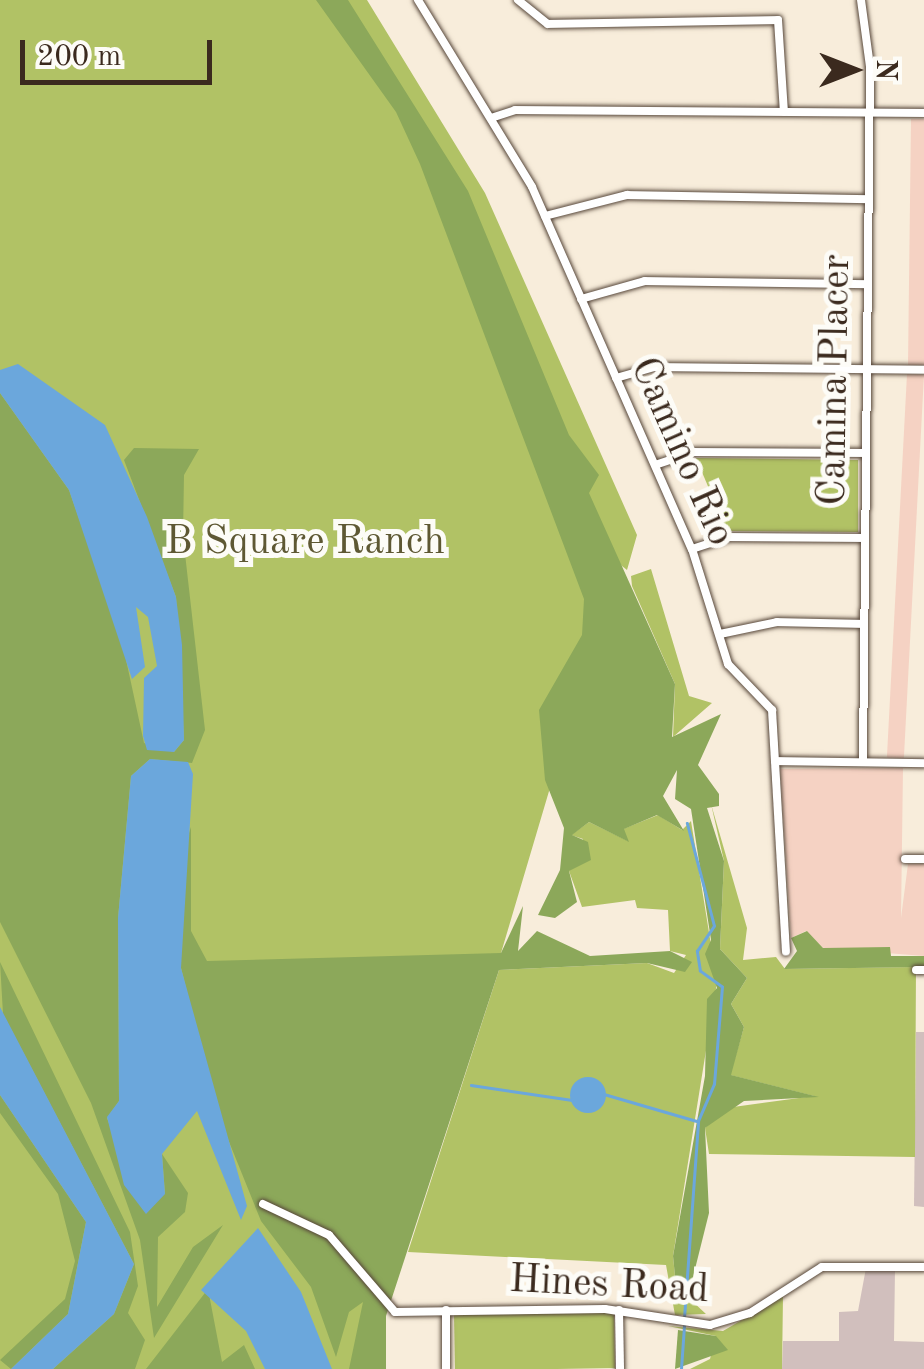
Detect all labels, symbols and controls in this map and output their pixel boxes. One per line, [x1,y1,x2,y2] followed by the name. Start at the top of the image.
[25,20,218,82] scale bar
[804,20,904,120] north arrow
[37,42,121,72] text: 200 m
[870,59,898,81] text: N
[810,254,862,506] street label: Camina Placer
[618,350,744,554] street label: Camino Rio
[165,519,445,567] park label: B Square Ranch
[508,1257,710,1315] street label: Hines Road

